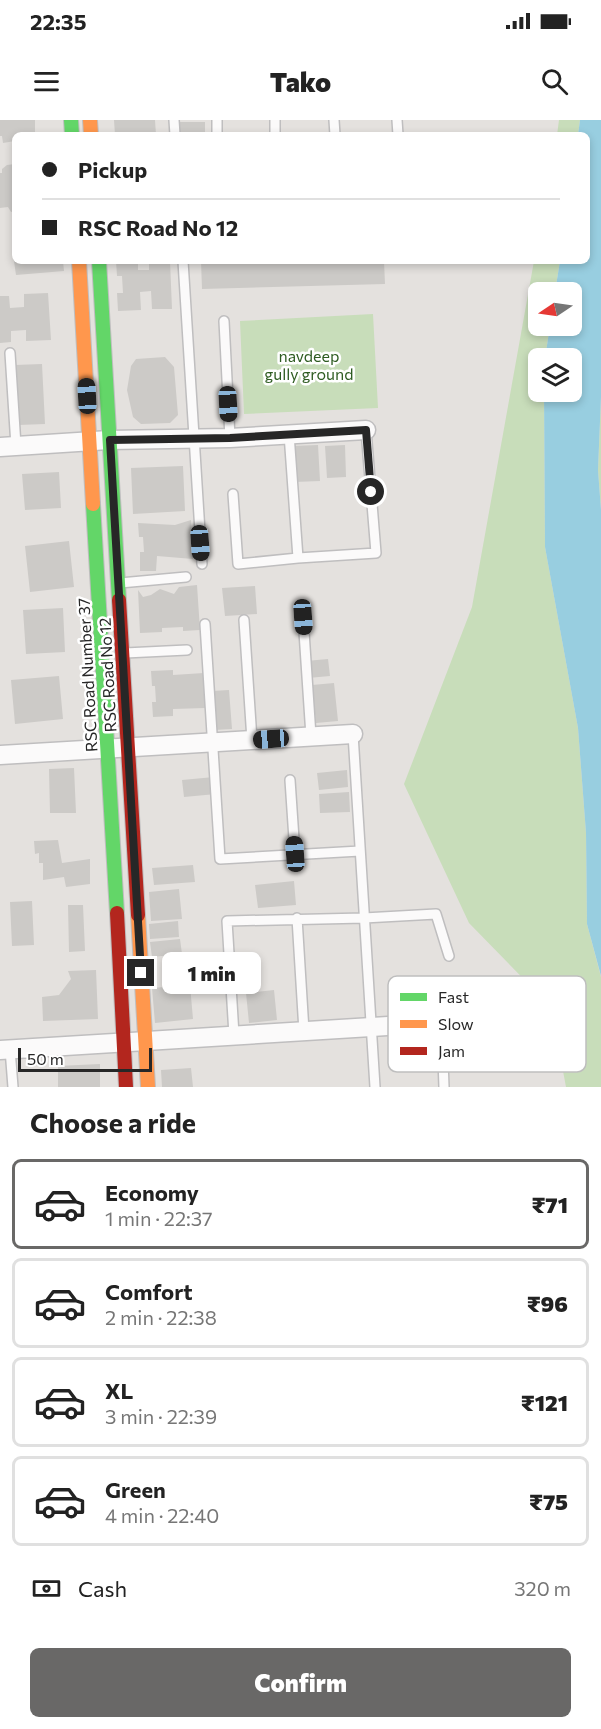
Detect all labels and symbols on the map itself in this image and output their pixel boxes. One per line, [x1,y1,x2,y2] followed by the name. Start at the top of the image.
[528,282,582,336] north arrow
[265,346,353,383] park label: navdeep gully ground
[77,378,97,414] car
[218,386,238,422] car
[357,478,384,505] route start
[190,524,210,562] car
[73,597,101,753] street label: RSC Road Number 37
[293,598,313,636] car
[94,617,119,733] street label: RSC Road No 12
[252,729,290,749] car
[285,835,305,873] car
[162,952,261,994] callout: 1 min
[127,959,154,986] route end
[388,976,586,1072] legend
[438,987,469,1006] text: Fast
[438,1014,474,1033] text: Slow
[438,1041,465,1060] text: Jam
[18,1045,152,1073] scale bar

